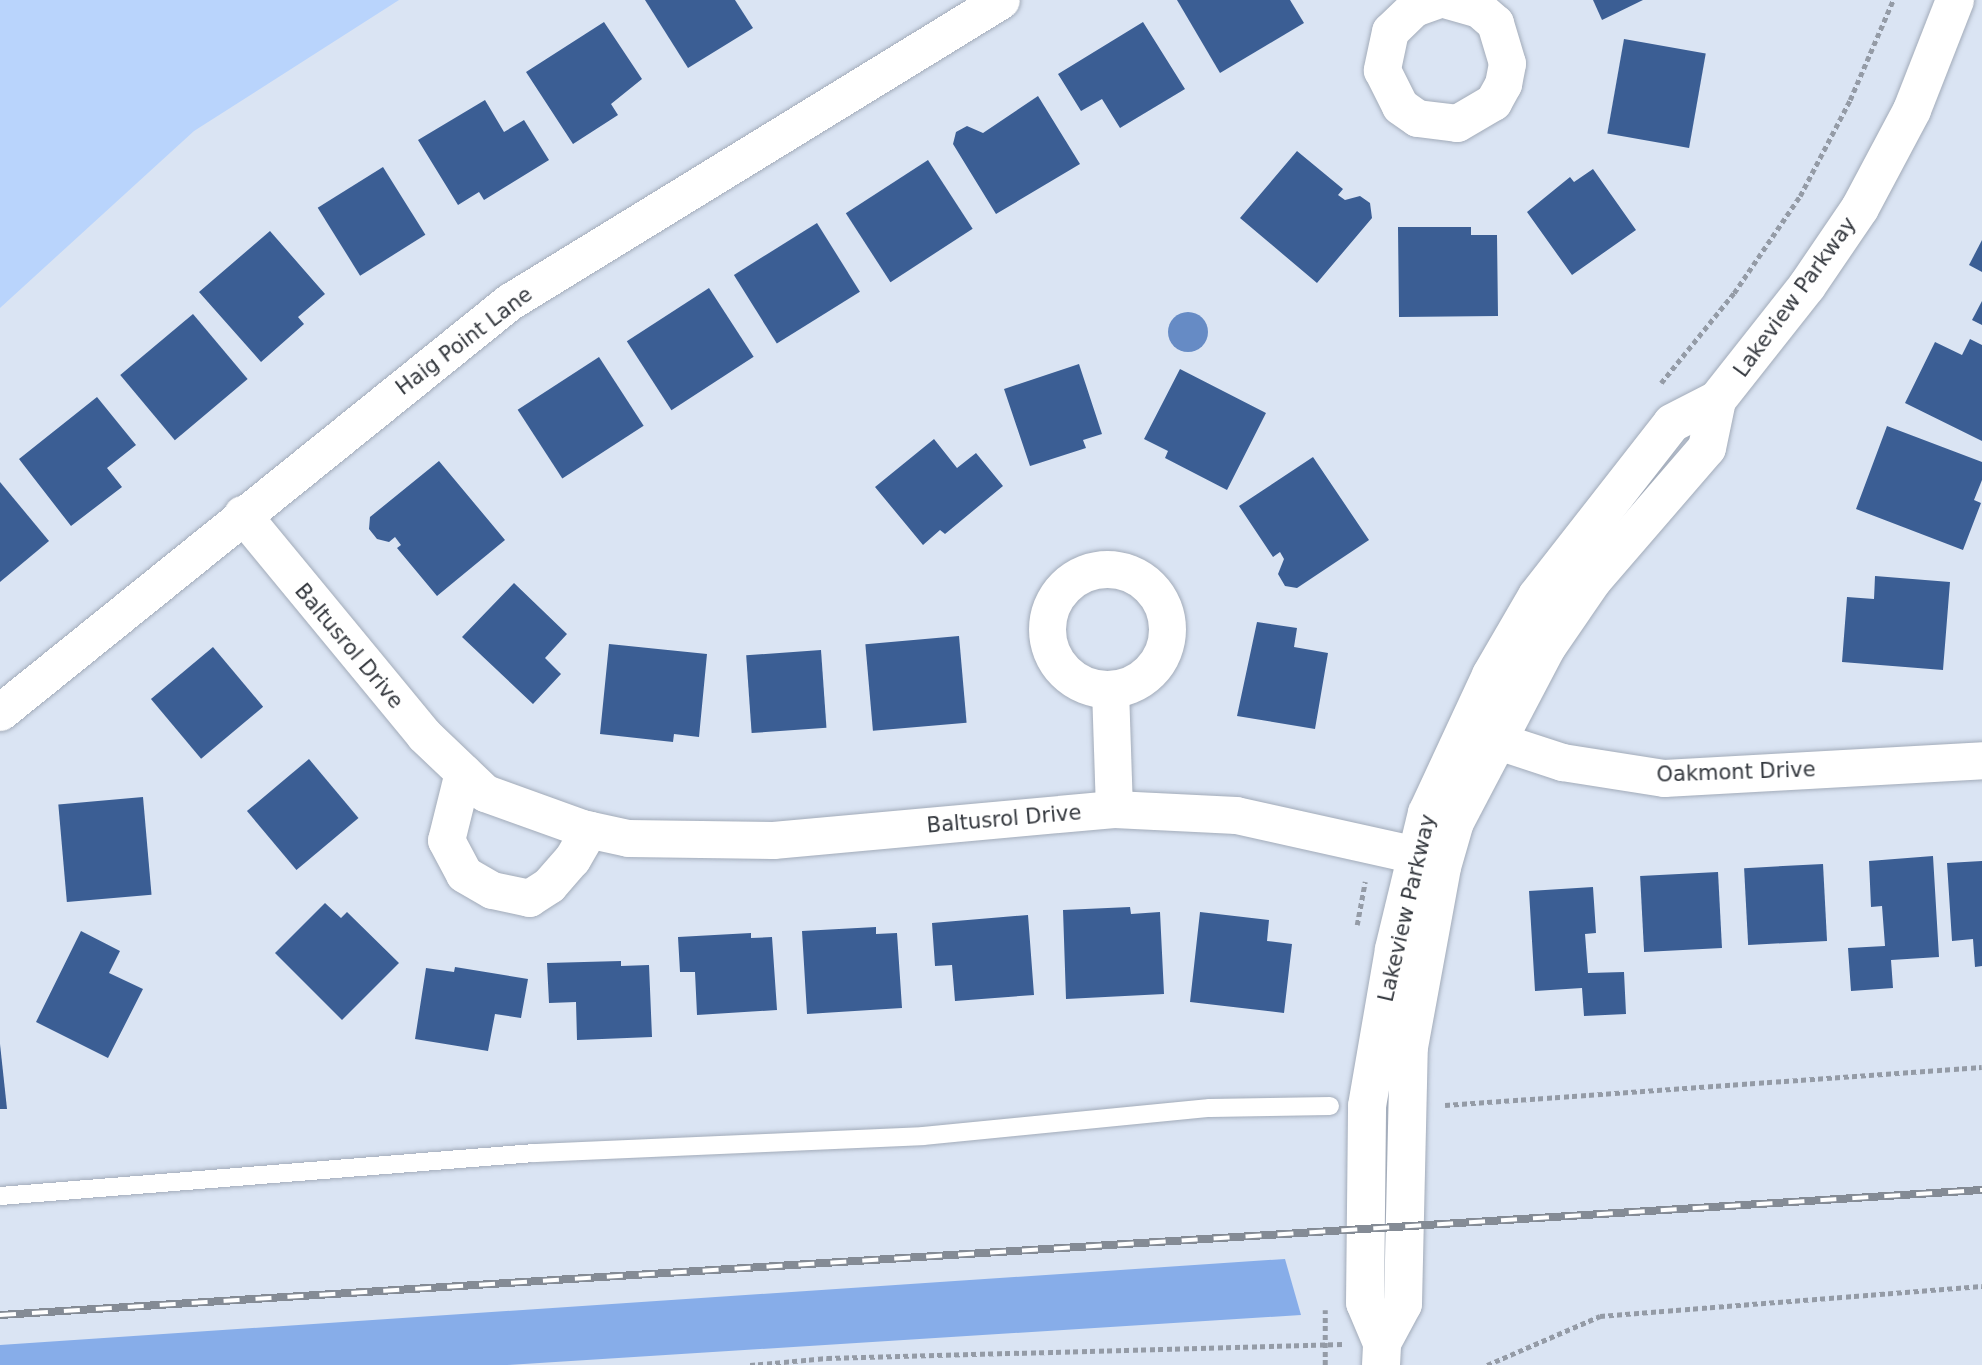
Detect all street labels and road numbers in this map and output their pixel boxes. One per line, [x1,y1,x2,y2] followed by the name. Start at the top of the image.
[1728,212,1862,382] street label: Lakeview Parkway
[391,282,537,400] street label: Haig Point Lane
[289,578,409,714] street label: Baltusrol Drive
[1656,757,1816,787] street label: Oakmont Drive
[926,800,1082,838] street label: Baltusrol Drive
[1373,812,1441,1004] street label: Lakeview Parkway

